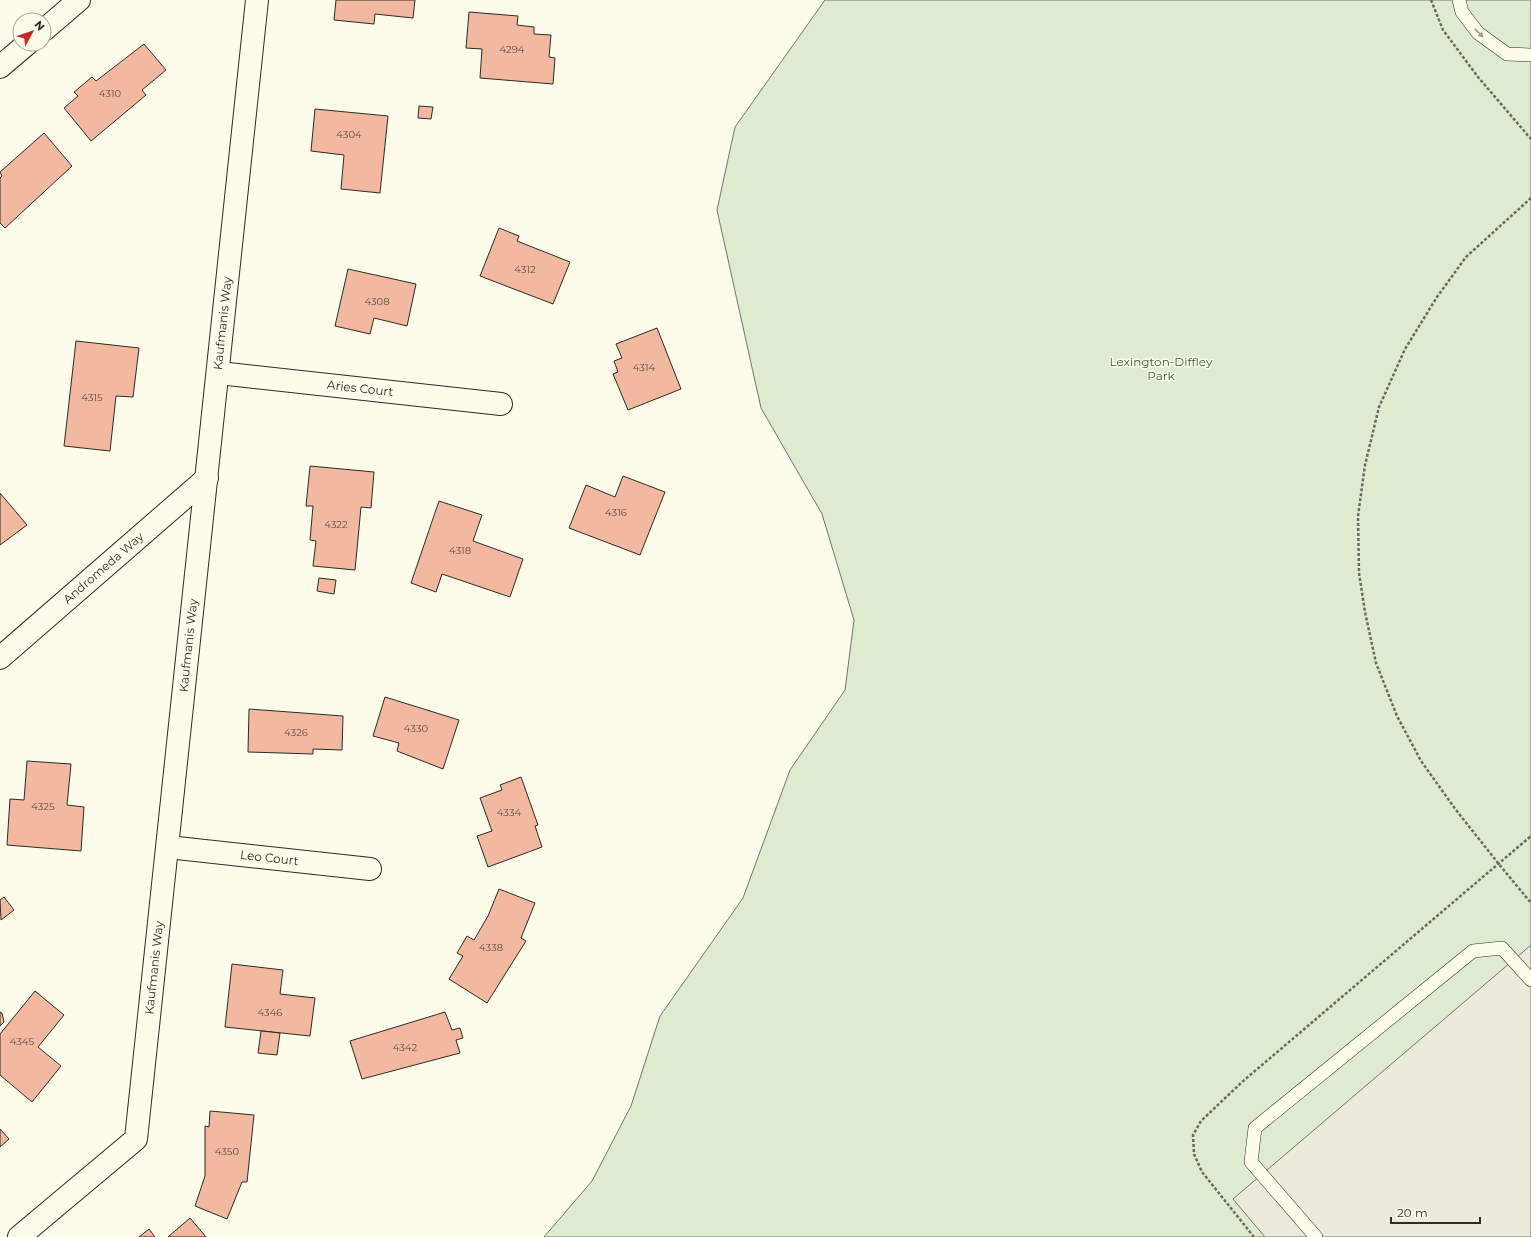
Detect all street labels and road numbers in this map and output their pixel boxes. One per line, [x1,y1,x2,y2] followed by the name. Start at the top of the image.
[210,275,235,371] street label: Kaufmanis Way
[326,377,394,399] street label: Aries Court
[60,528,147,607] street label: Andromeda Way
[176,597,200,693] street label: Kaufmanis Way
[239,847,300,868] street label: Leo Court
[141,920,166,1015] street label: Kaufmanis Way

